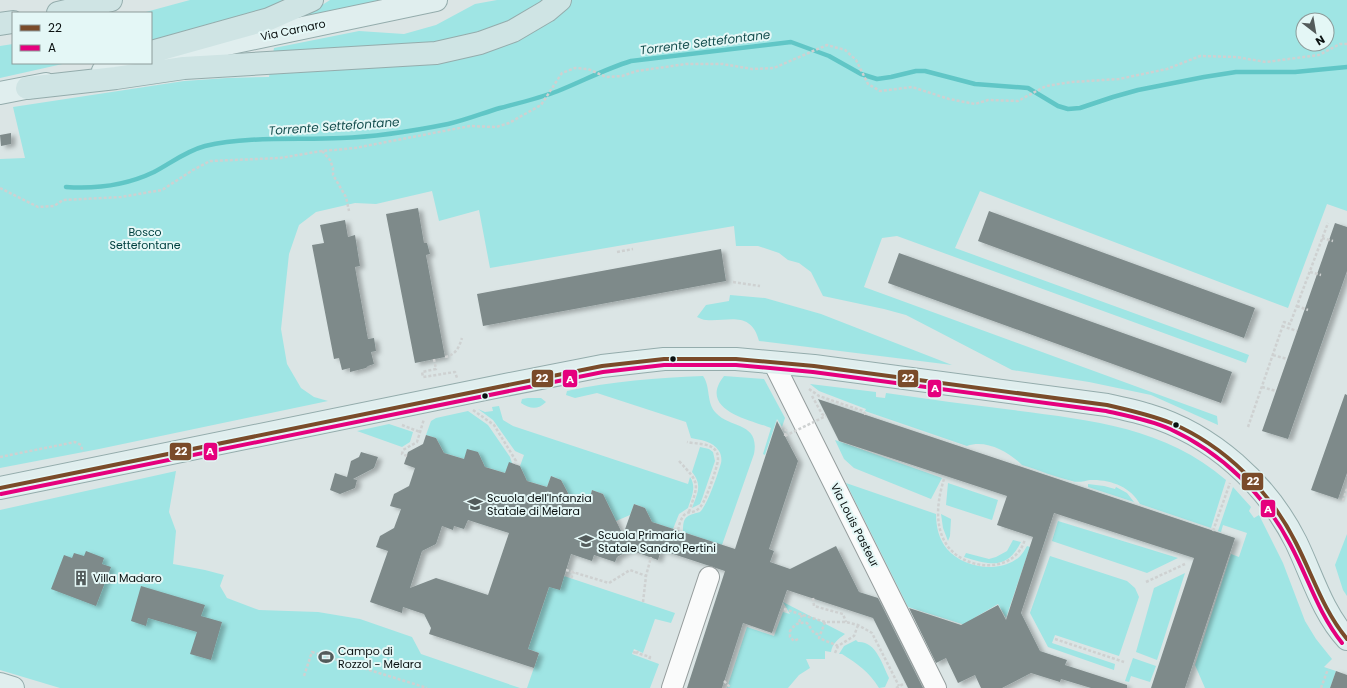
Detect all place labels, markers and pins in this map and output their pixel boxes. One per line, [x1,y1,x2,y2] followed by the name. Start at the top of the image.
[668,354,678,364] unlabelled marker
[480,391,490,401] unlabelled marker
[1171,420,1181,430] unlabelled marker
[487,490,592,519] place label: Scuola dell'Infanzia Statale di Melara
[466,495,484,513] school or university icon: Scuola dell'Infanzia Statale di Melara
[598,527,716,556] place label: Scuola Primaria Statale Sandro Pertini
[577,532,595,550] school or university icon: Scuola Primaria Statale Sandro Pertini
[72,569,90,587] building icon: Villa Madaro
[93,570,162,586] place label: Villa Madaro
[338,643,421,672] place label: Campo di Rozzol - Melara
[317,648,335,666] sports icon: Campo di Rozzol - Melara

